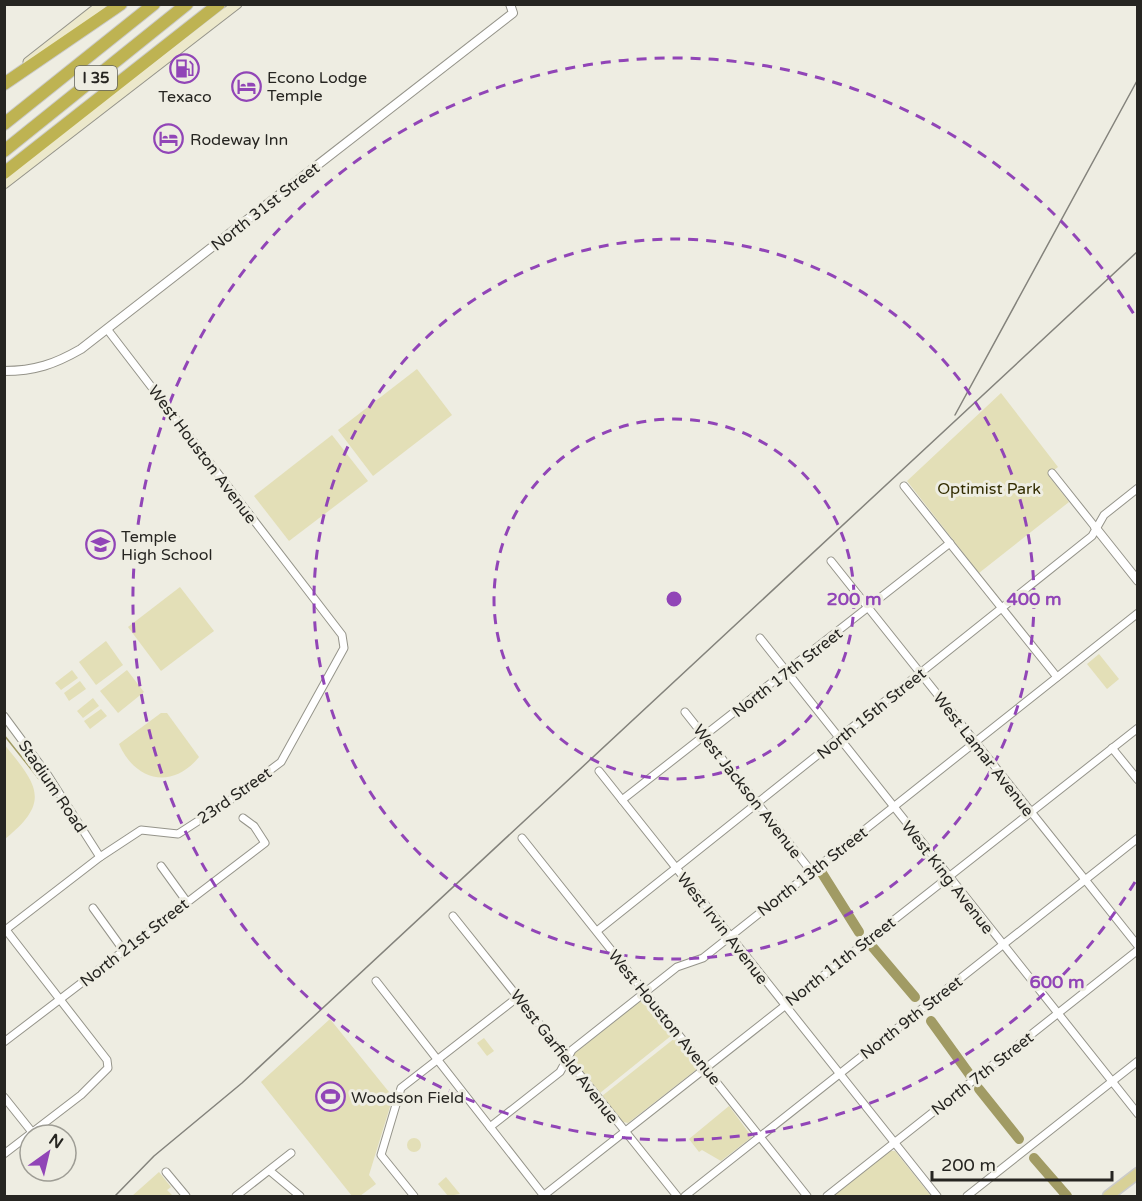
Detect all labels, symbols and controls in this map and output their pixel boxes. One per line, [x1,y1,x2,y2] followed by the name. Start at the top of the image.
[169,52,201,84] fuel station icon: Texaco
[75,66,117,90] road number: I 35
[267,68,367,106] place label: Econo Lodge Temple
[230,70,262,102] hotel icon: Econo Lodge Temple
[158,87,212,107] place label: Texaco
[153,123,185,155] hotel icon: Rodeway Inn
[190,130,288,150] place label: Rodeway Inn
[207,158,324,255] street label: North 31st Street
[144,381,261,528] street label: West Houston Avenue
[937,479,1041,499] park label: Optimist Park
[121,527,212,565] place label: Temple High School
[84,529,116,561] school or university icon: Temple High School
[826,588,882,610] text: 200 m
[1006,588,1062,610] text: 400 m
[664,589,684,609] centre of rings
[729,624,847,722] street label: North 17th Street
[813,664,930,764] street label: North 15th Street
[929,689,1038,821] street label: West Lamar Avenue
[689,721,806,863] street label: West Jackson Avenue
[14,736,91,837] street label: Stadium Road
[194,763,276,829] street label: 23rd Street
[897,817,998,938] street label: West King Avenue
[754,823,872,921] street label: North 13th Street
[672,869,772,989] street label: West Irvin Avenue
[76,894,193,991] street label: North 21st Street
[782,913,900,1011] street label: North 11th Street
[604,946,725,1089] street label: West Houston Avenue
[1029,971,1085,993] text: 600 m
[856,972,967,1064] street label: North 9th Street
[506,986,623,1128] street label: West Garfield Avenue
[927,1028,1038,1120] street label: North 7th Street
[314,1081,346,1113] sports icon: Woodson Field
[351,1088,464,1108] place label: Woodson Field
[18,1123,78,1183] north arrow
[45,1130,67,1153] text: N
[932,1144,1112,1182] scale bar
[941,1154,996,1176] text: 200 m

